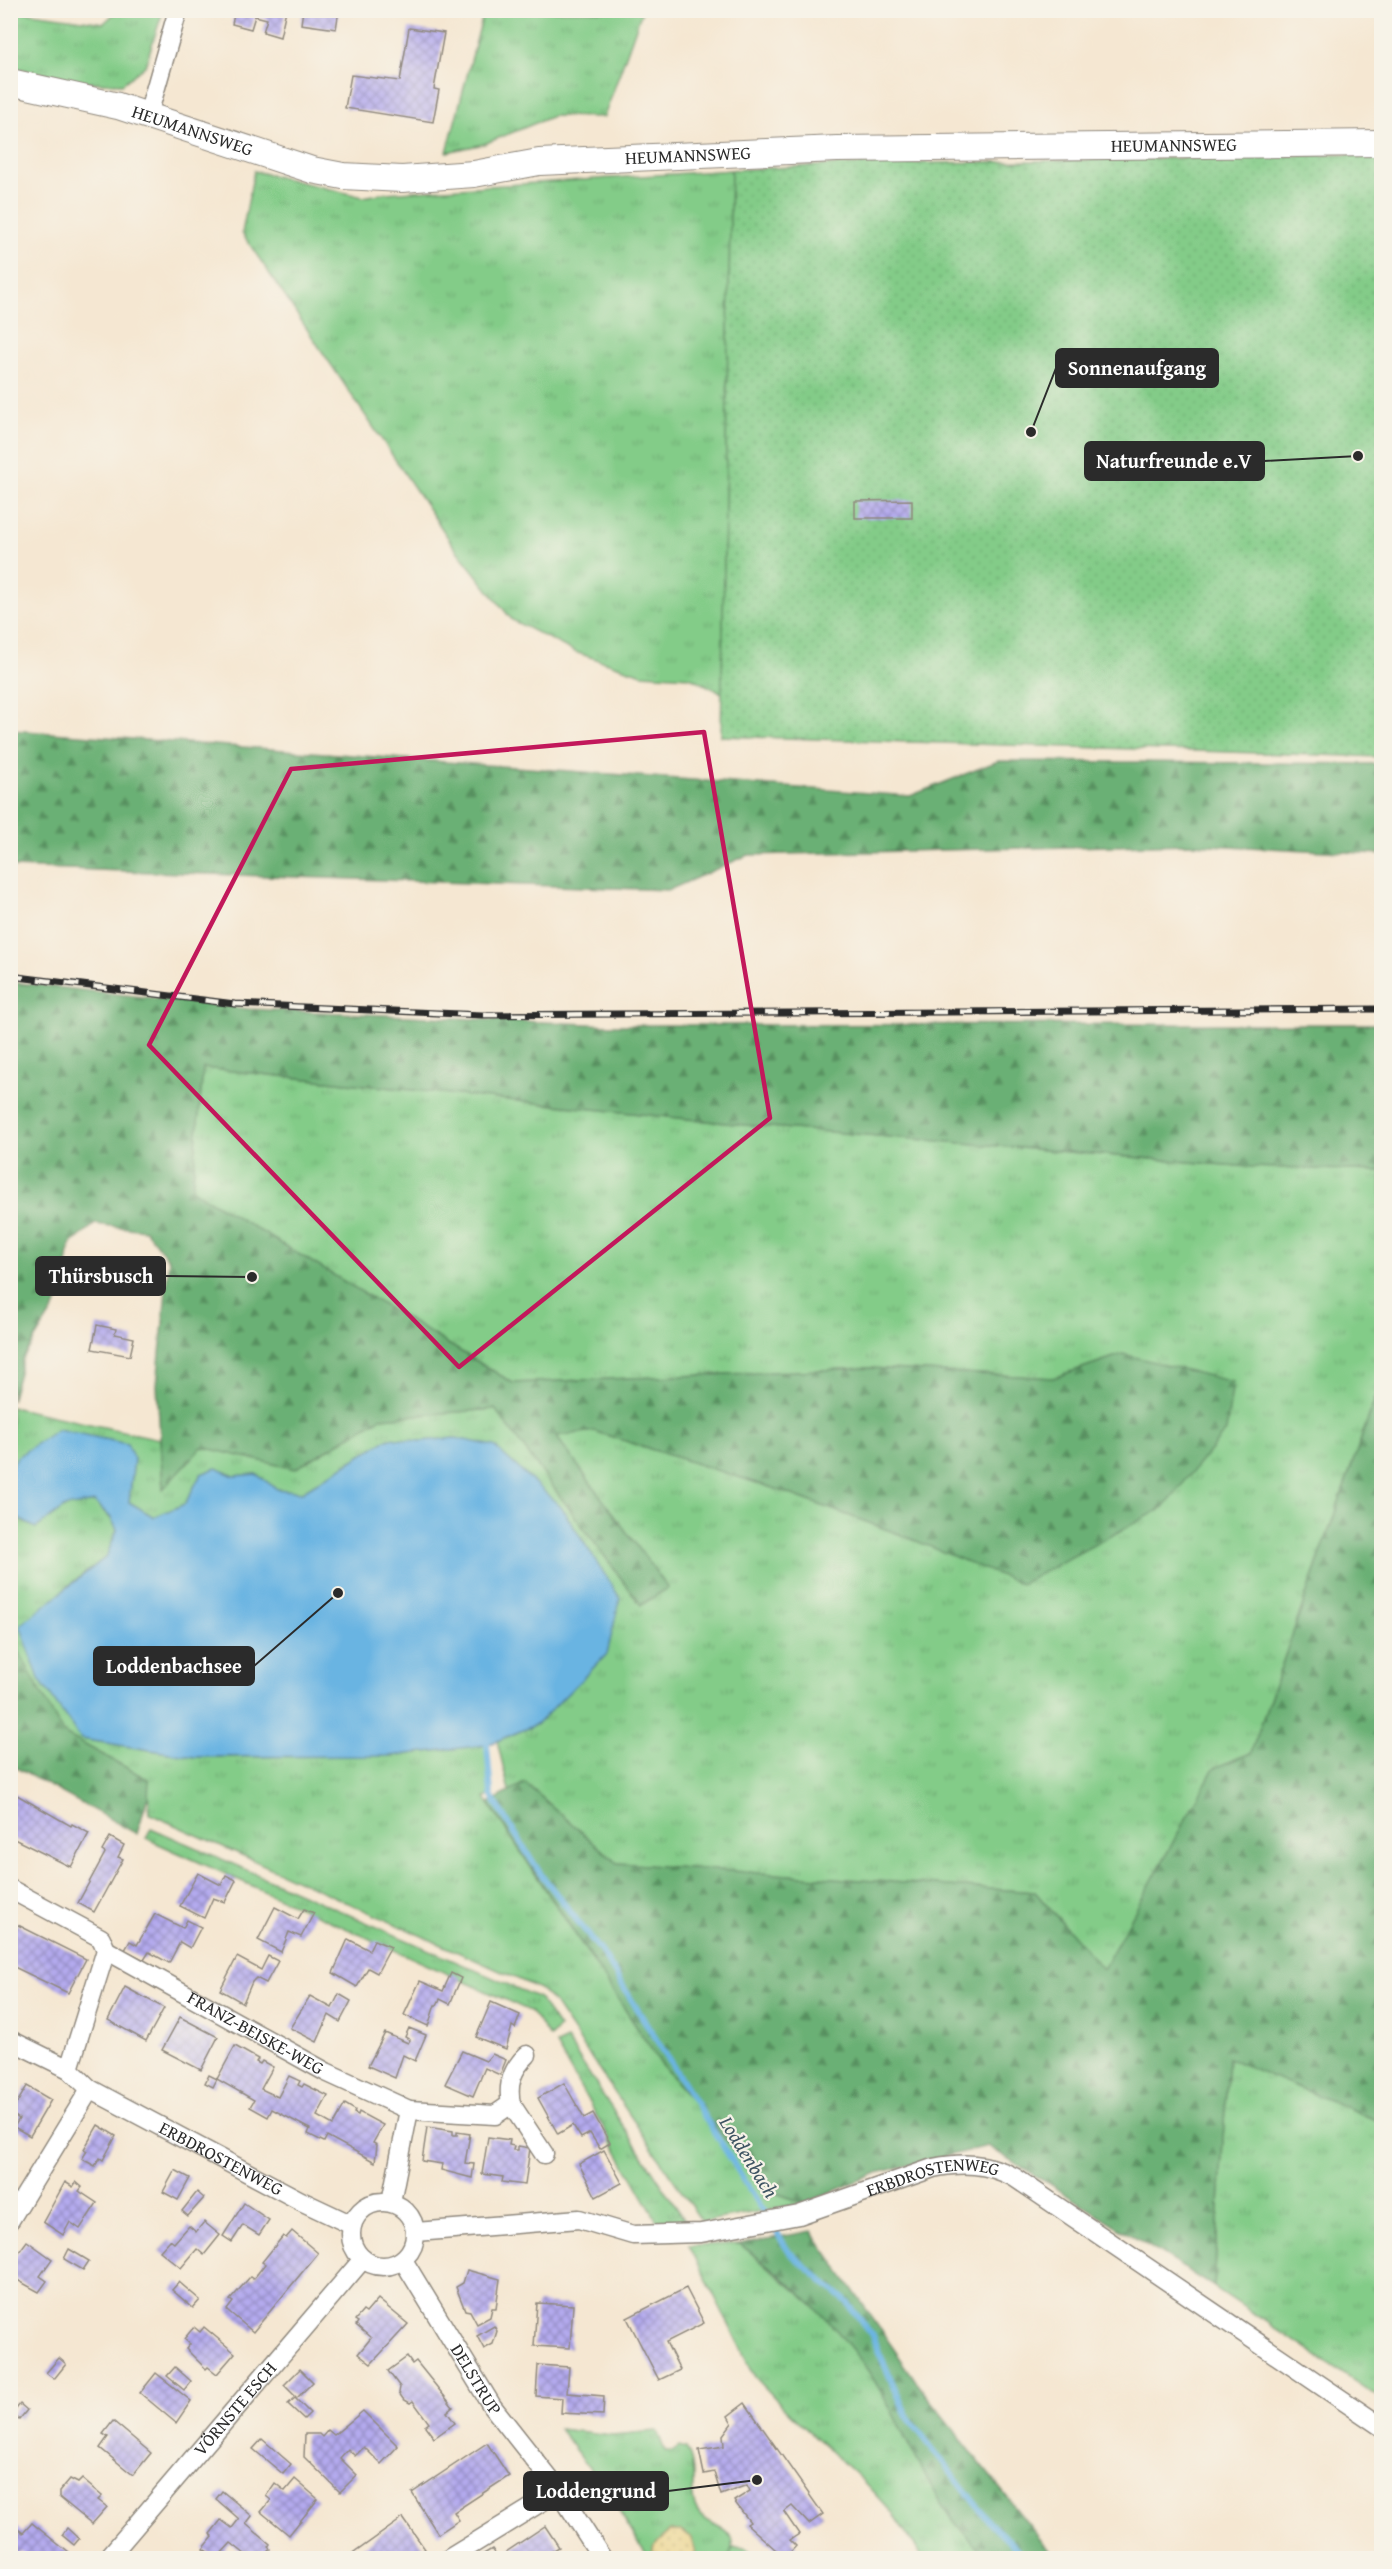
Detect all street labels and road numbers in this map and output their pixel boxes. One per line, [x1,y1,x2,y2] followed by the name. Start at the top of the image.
[129,98,257,163] street label: HEUMANNSWEG
[1111,131,1237,159] street label: HEUMANNSWEG
[624,139,752,171] street label: HEUMANNSWEG
[183,1984,329,2081] street label: FRANZ-BEISKE-WEG
[154,2114,288,2202] street label: ERBDROSTENWEG
[862,2150,1003,2203] street label: ERBDROSTENWEG
[444,2338,508,2421] street label: DELSTRUP
[187,2355,283,2462] street label: VÖRNSTE ESCH

